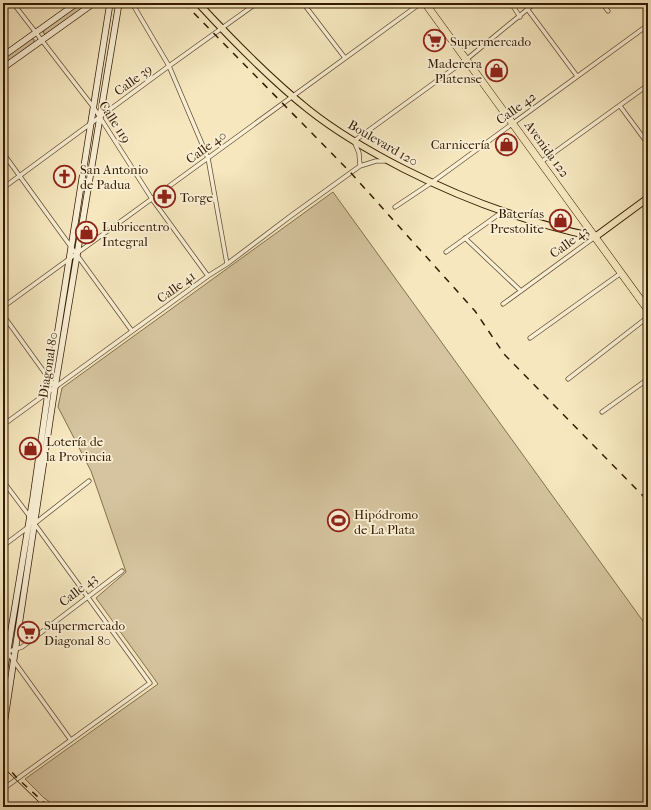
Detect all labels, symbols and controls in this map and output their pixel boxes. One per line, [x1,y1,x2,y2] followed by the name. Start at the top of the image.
[422,28,448,54] supermarket icon: Supermercado
[450,34,532,49] place label: Supermercado
[427,56,483,86] place label: Maderera Platense
[484,57,510,83] shop icon: Maderera Platense
[111,61,155,99] street label: Calle 39
[493,88,539,127] street label: Calle 42
[96,98,134,146] street label: Calle 119
[345,117,421,169] street label: Boulevard 120
[521,117,573,180] street label: Avenida 122
[183,127,229,167] street label: Calle 40
[493,131,519,157] shop icon: Carnicería
[431,137,491,152] place label: Carnicería
[80,162,148,192] place label: San Antonio de Padua
[51,163,77,189] church icon: San Antonio de Padua
[151,184,177,210] pharmacy icon: Torge
[180,190,213,205] place label: Torge
[490,206,545,236] place label: Baterías Prestolite
[547,207,573,233] shop icon: Baterías Prestolite
[102,219,170,249] place label: Lubricentro Integral
[73,220,99,246] shop icon: Lubricentro Integral
[547,223,591,261] street label: Calle 43
[154,268,198,306] street label: Calle 41
[35,331,61,399] street label: Diagonal 80
[45,434,112,464] place label: Lotería de la Provincia
[18,435,44,461] shop icon: Lotería de la Provincia
[354,507,419,537] place label: Hipódromo de La Plata
[326,508,352,534] sports icon: Hipódromo de La Plata
[56,571,100,609] street label: Calle 43
[44,618,126,648] place label: Supermercado Diagonal 80
[16,619,42,645] supermarket icon: Supermercado Diagonal 80

